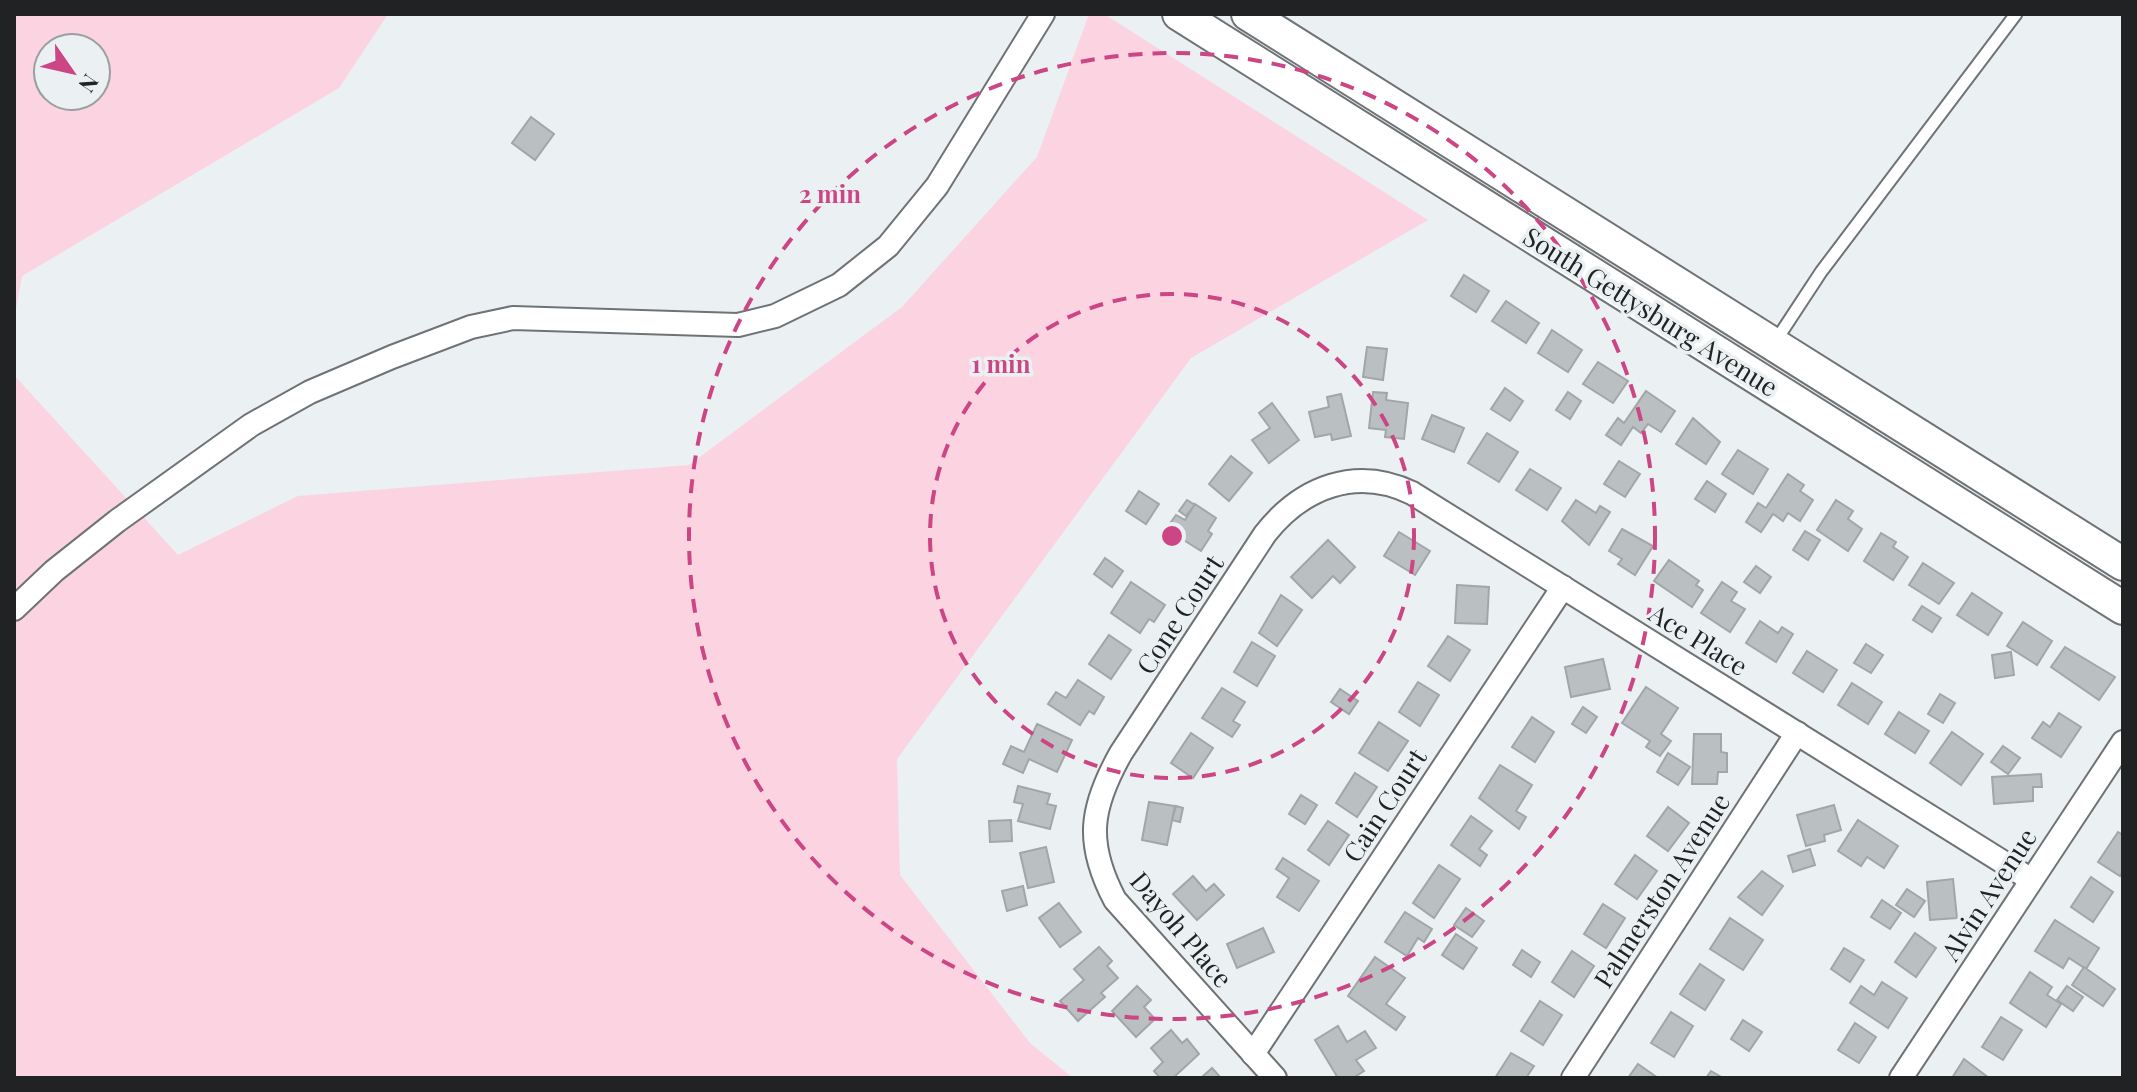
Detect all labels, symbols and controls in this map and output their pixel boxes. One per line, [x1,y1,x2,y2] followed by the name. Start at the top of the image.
[32,32,112,112] north arrow
[72,69,106,99] text: N
[799,177,861,209] text: 2 min
[1517,218,1785,404] street label: South Gettysburg Avenue
[972,347,1031,379] text: 1 min
[1158,522,1186,550] centre of rings
[1127,547,1231,680] street label: Cone Court
[1642,595,1755,683] street label: Ace Place
[1334,741,1434,868] street label: Cain Court
[1585,786,1737,994] street label: Palmerston Avenue
[1932,821,2044,968] street label: Alvin Avenue
[1123,864,1241,994] street label: Dayoh Place

